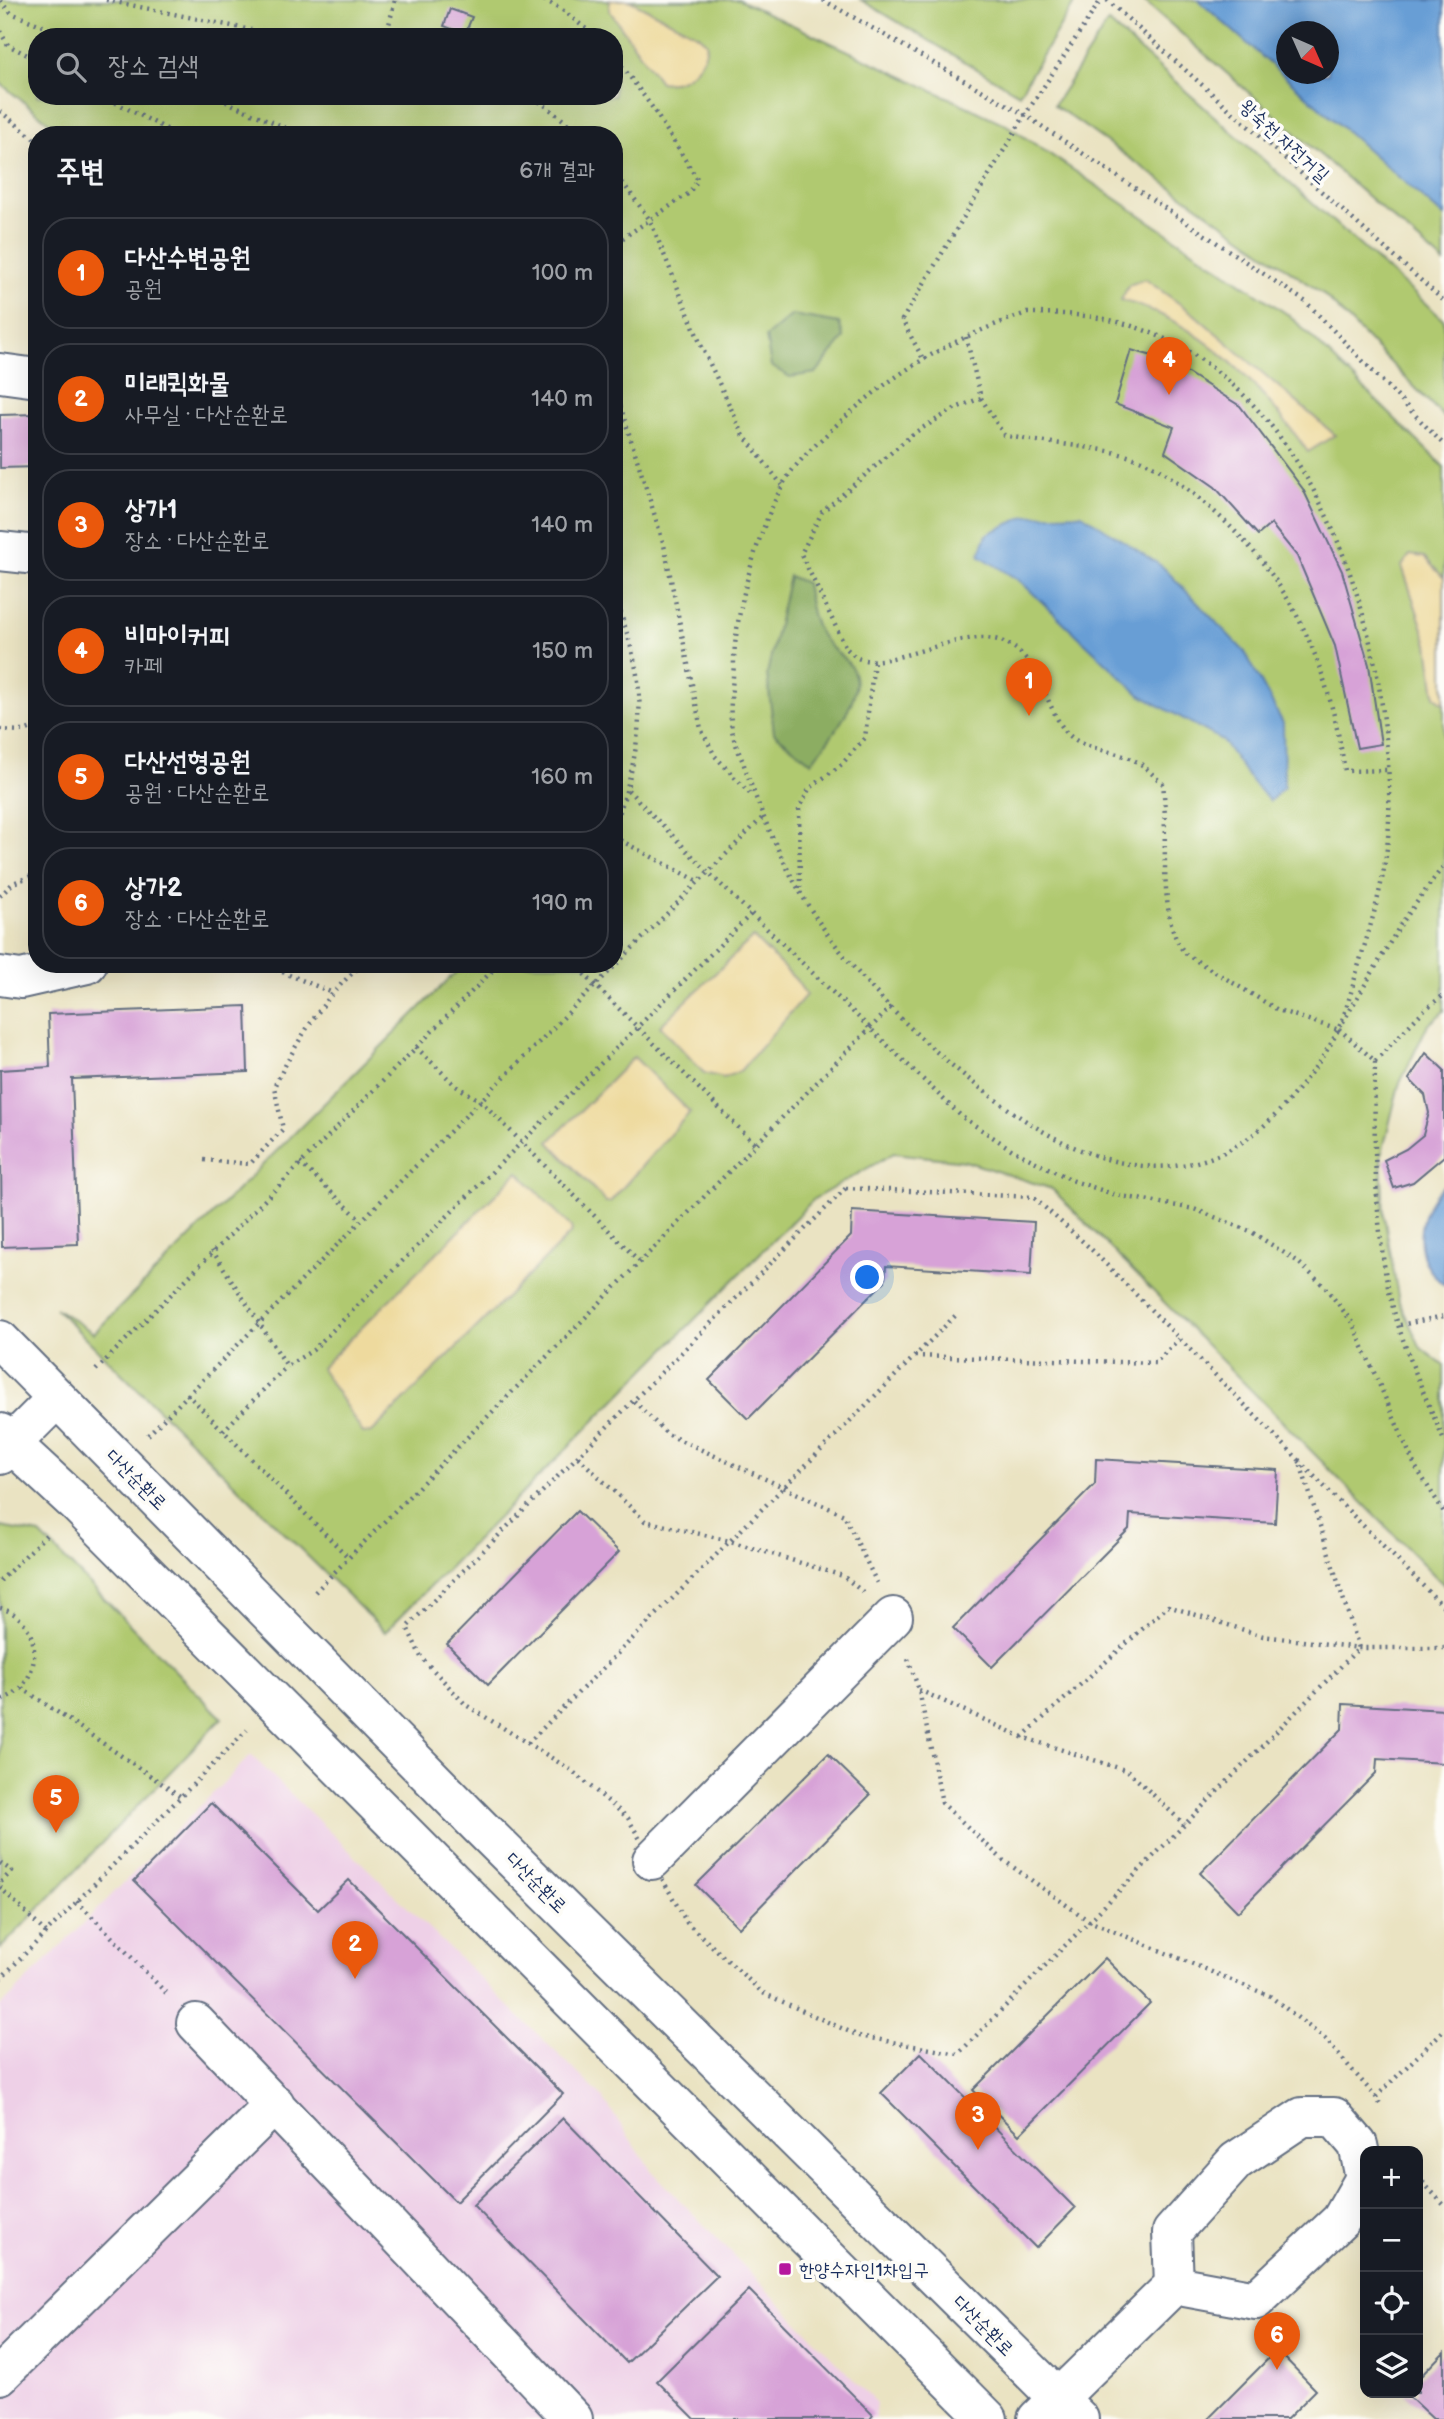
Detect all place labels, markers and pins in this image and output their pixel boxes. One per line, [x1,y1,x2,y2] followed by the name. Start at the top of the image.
[1146,337,1192,395] pin: 4
[1006,658,1052,716] pin: 1
[33,1775,79,1833] pin: 5
[332,1921,378,1979] pin: 2
[955,2092,1001,2150] pin: 3
[799,2259,929,2282] place label: 한양수자인1차입구
[777,2261,793,2277] marker: 한양수자인1차입구
[1254,2312,1300,2370] pin: 6

